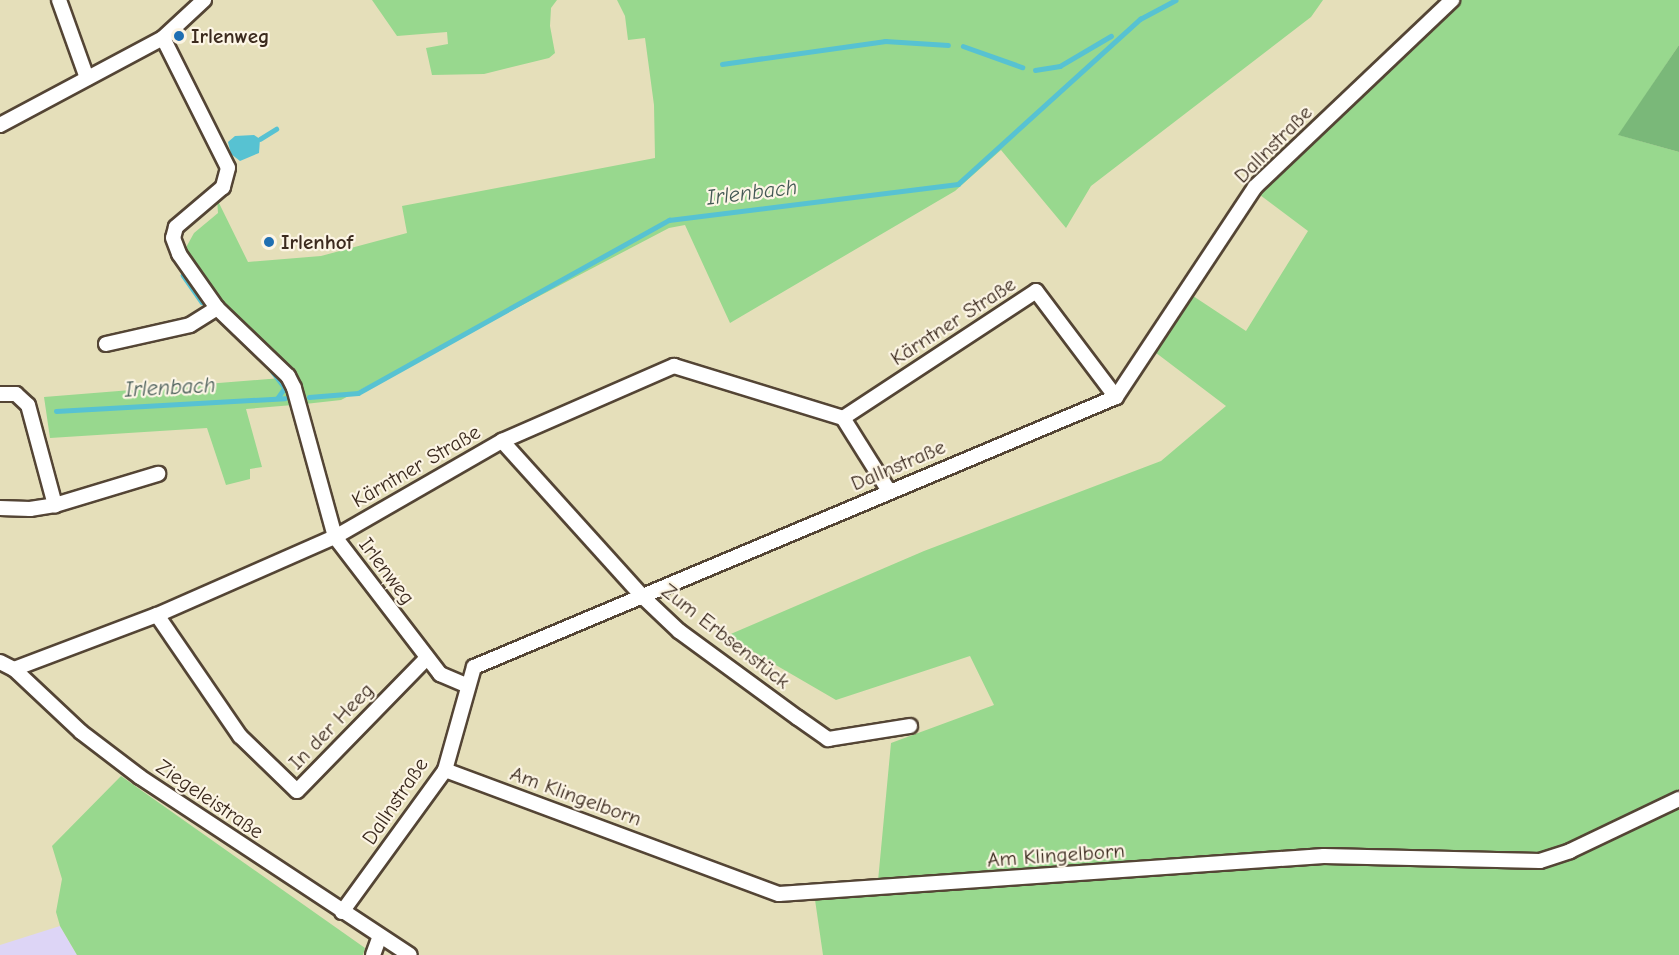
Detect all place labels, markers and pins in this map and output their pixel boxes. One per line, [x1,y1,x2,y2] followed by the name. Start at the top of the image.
[191,23,269,49] place label: Irlenweg
[172,29,186,43] marker: Irlenweg
[281,229,353,255] place label: Irlenhof
[262,235,276,249] marker: Irlenhof

